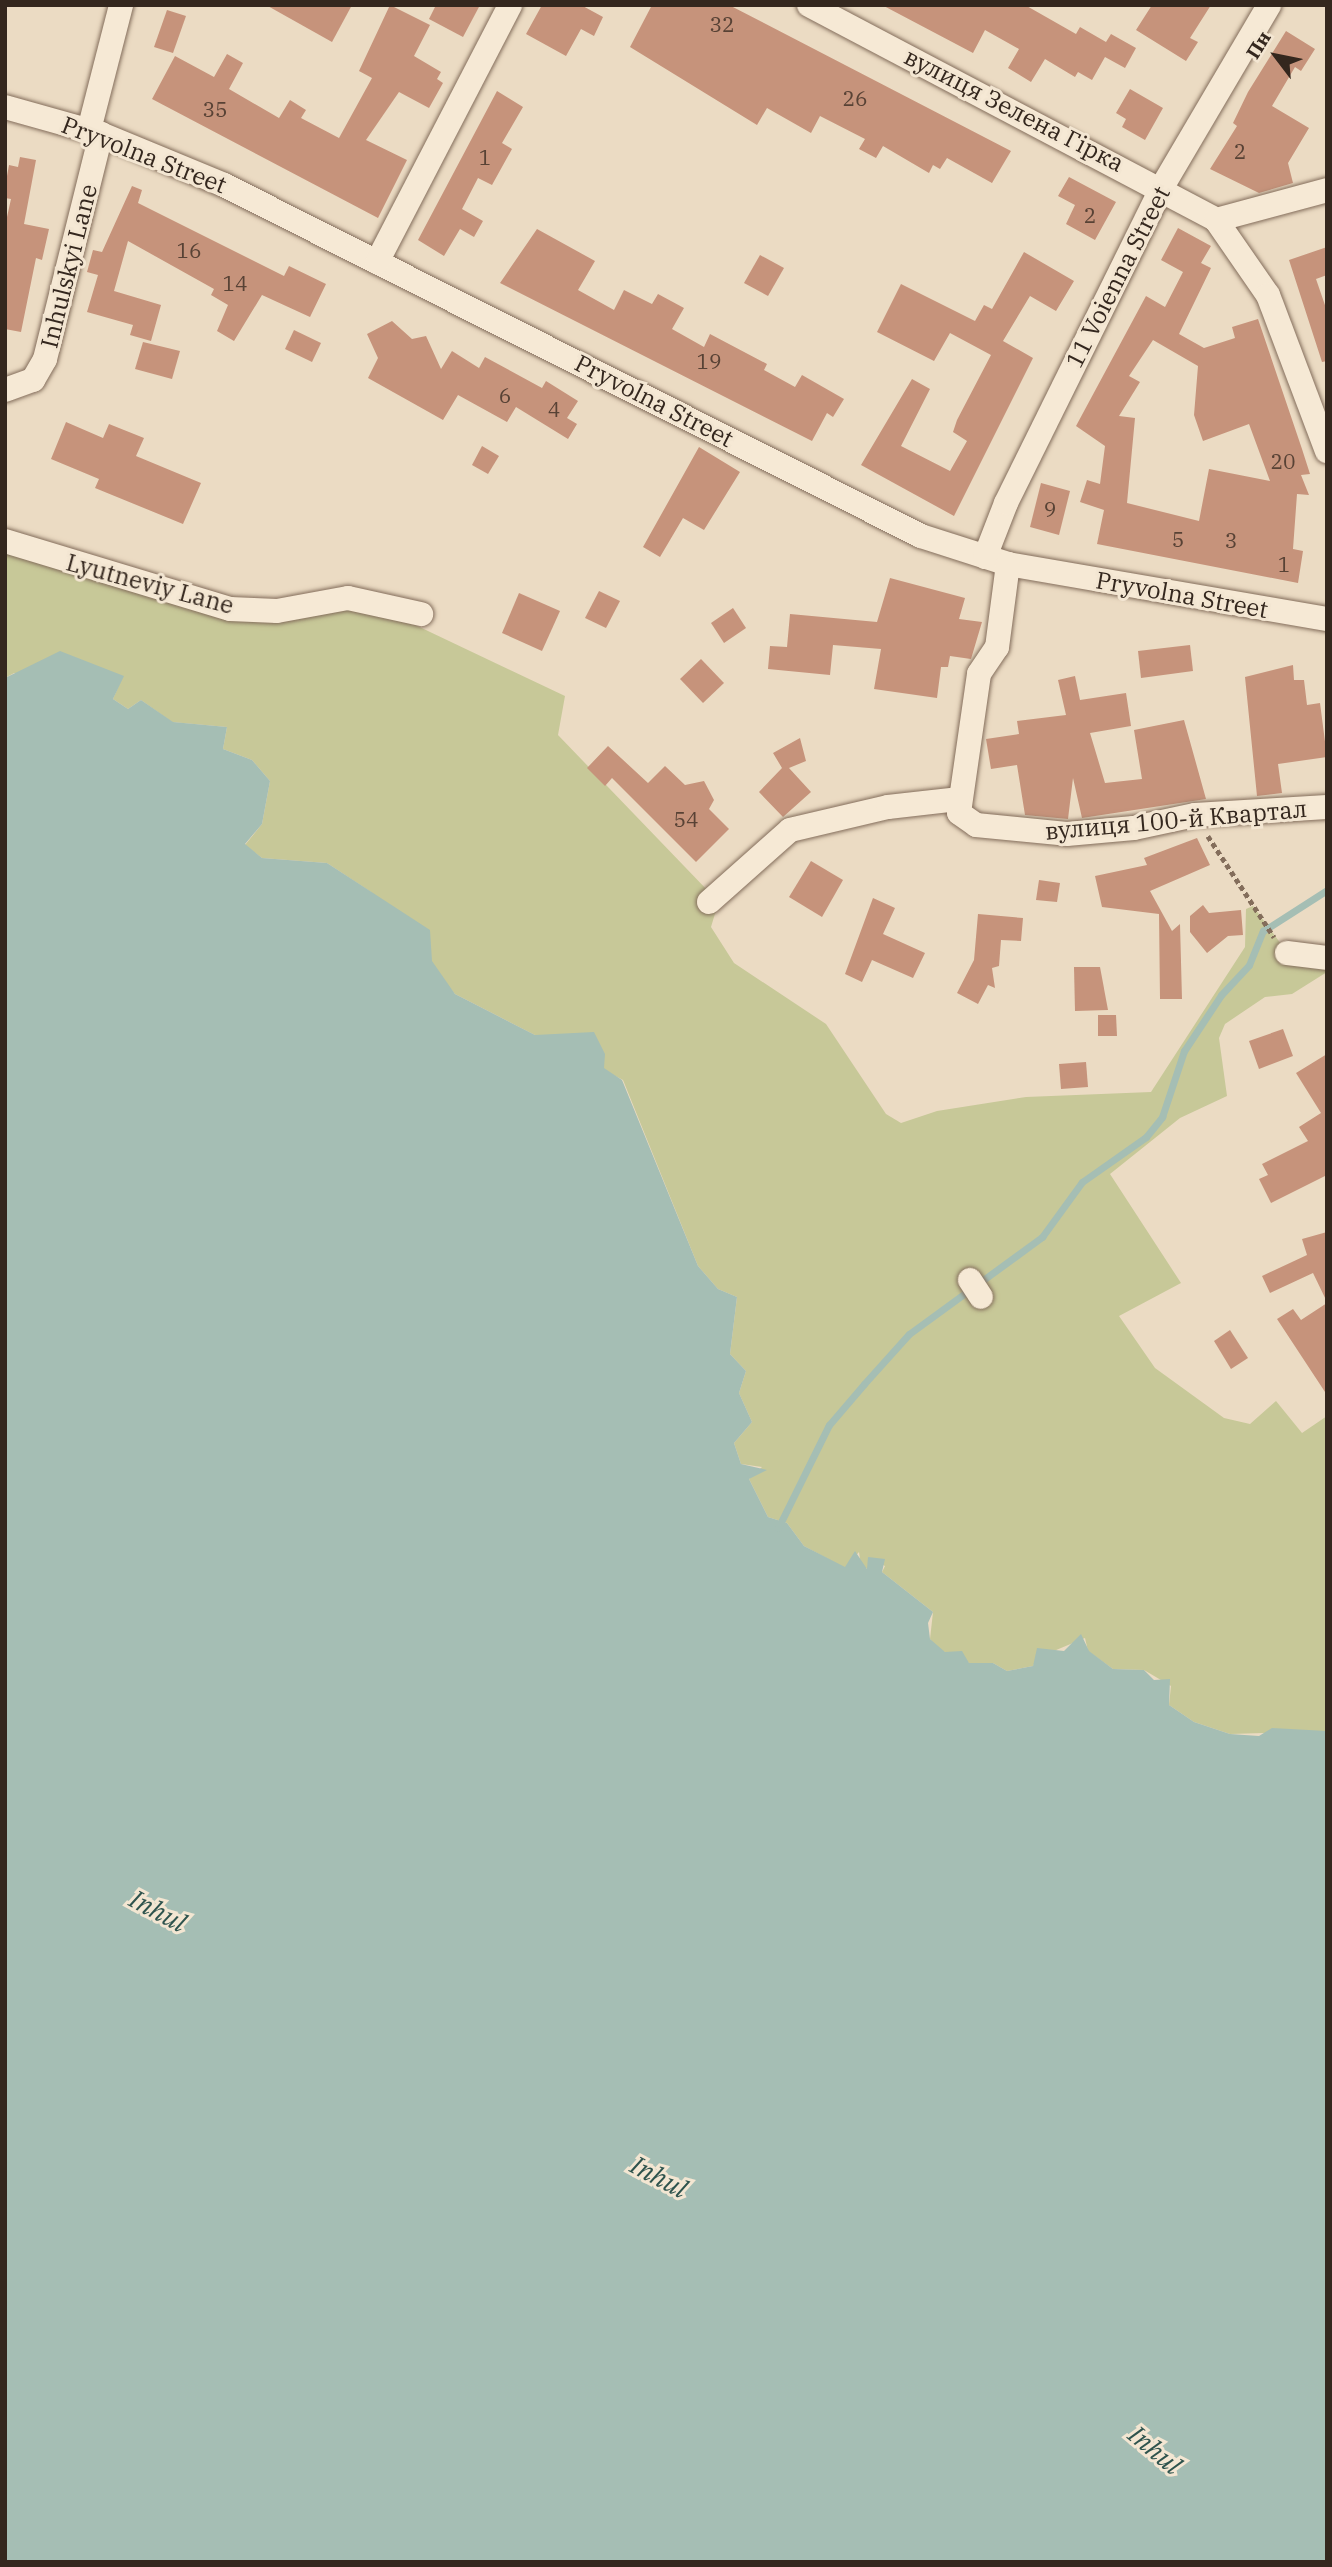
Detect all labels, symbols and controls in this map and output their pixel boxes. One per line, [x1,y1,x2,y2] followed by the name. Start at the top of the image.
[709,11,735,37] house number: 32
[1241,21,1311,91] north arrow
[1241,27,1276,63] text: Пн
[899,42,1129,178] street label: вулиця Зелена Гірка
[842,85,868,111] house number: 26
[202,96,228,122] house number: 35
[57,110,231,200] street label: Pryvolna Street
[1234,138,1246,164] house number: 2
[479,144,491,170] house number: 1
[35,181,103,351] street label: Inhulskyi Lane
[1060,181,1176,373] street label: 11 Voienna Street
[1084,202,1096,228] house number: 2
[176,237,202,263] house number: 16
[222,270,248,296] house number: 14
[696,348,722,374] house number: 19
[570,349,738,453] street label: Pryvolna Street
[499,382,511,408] house number: 6
[548,396,560,422] house number: 4
[1270,448,1296,474] house number: 20
[1044,496,1056,522] house number: 9
[1172,526,1184,552] house number: 5
[1225,527,1237,553] house number: 3
[63,548,237,620] street label: Lyutneviy Lane
[1278,551,1290,577] house number: 1
[1094,566,1270,624] street label: Pryvolna Street
[1044,794,1308,846] street label: вулиця 100-й Квартал
[673,806,699,832] house number: 54
[124,1883,192,1939] water label: Inhul
[625,2149,693,2205] water label: Inhul
[1122,2419,1188,2481] water label: Inhul

